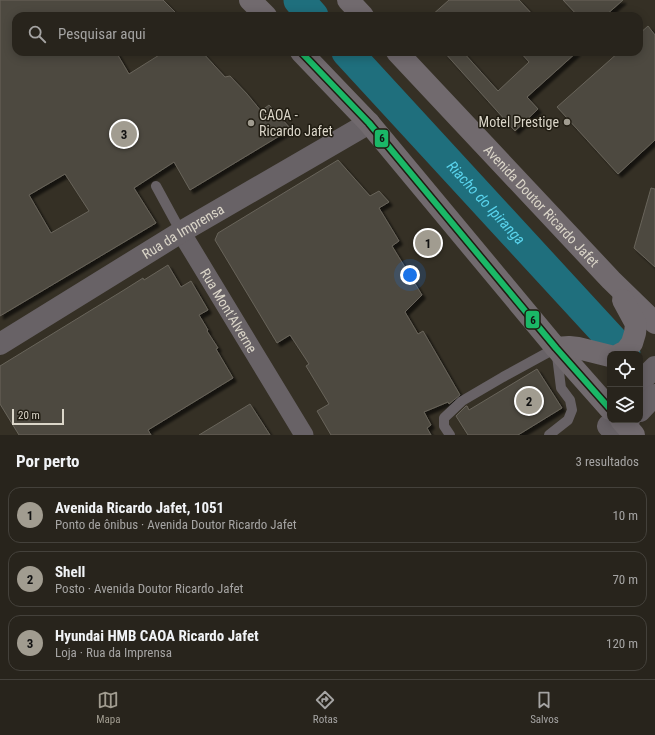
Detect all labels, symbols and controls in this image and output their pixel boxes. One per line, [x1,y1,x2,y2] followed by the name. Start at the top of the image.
[12,12,643,56] search box
[26,23,48,45] icon: search
[58,25,146,43] text: Pesquisar aqui
[259,107,333,139] place label: CAOA - Ricardo Jafet
[479,114,559,130] place label: Motel Prestige
[562,117,572,127] marker: Motel Prestige
[246,118,256,128] marker: CAOA - Ricardo Jafet
[111,119,137,149] pin: 3
[374,129,389,148] line badge: 6
[379,132,385,145] text: 6
[480,142,602,270] street label: Avenida Doutor Ricardo Jafet
[443,157,529,248] water label: Riacho do Ipiranga
[139,201,227,262] street label: Rua da Imprensa
[415,228,441,258] pin: 1
[400,265,420,285] your location
[197,266,261,356] street label: Rua Mont'Alverne
[525,310,540,329] line badge: 6
[530,314,536,327] text: 6
[607,351,643,423] map controls
[607,351,643,387] button: locate
[516,386,542,416] pin: 2
[607,387,643,423] button: layers
[12,407,64,426] scale bar
[18,409,40,422] text: 20 m
[16,451,80,471] text: Por perto
[575,454,639,469] text: 3 resultados
[55,499,224,517] text: Avenida Ricardo Jafet, 1051
[27,508,33,523] text: 1
[612,508,638,523] text: 10 m
[55,517,297,532] text: Ponto de ônibus · Avenida Doutor Ricardo Jafet
[55,563,85,581] text: Shell
[27,572,33,587] text: 2
[612,572,638,587] text: 70 m
[55,581,243,596] text: Posto · Avenida Doutor Ricardo Jafet
[55,627,259,645] text: Hyundai HMB CAOA Ricardo Jafet
[27,636,33,651] text: 3
[606,636,638,651] text: 120 m
[55,645,172,660] text: Loja · Rua da Imprensa
[96,689,120,726] tab: Mapa
[313,689,338,726] tab: Rotas
[530,689,559,726] tab: Salvos

